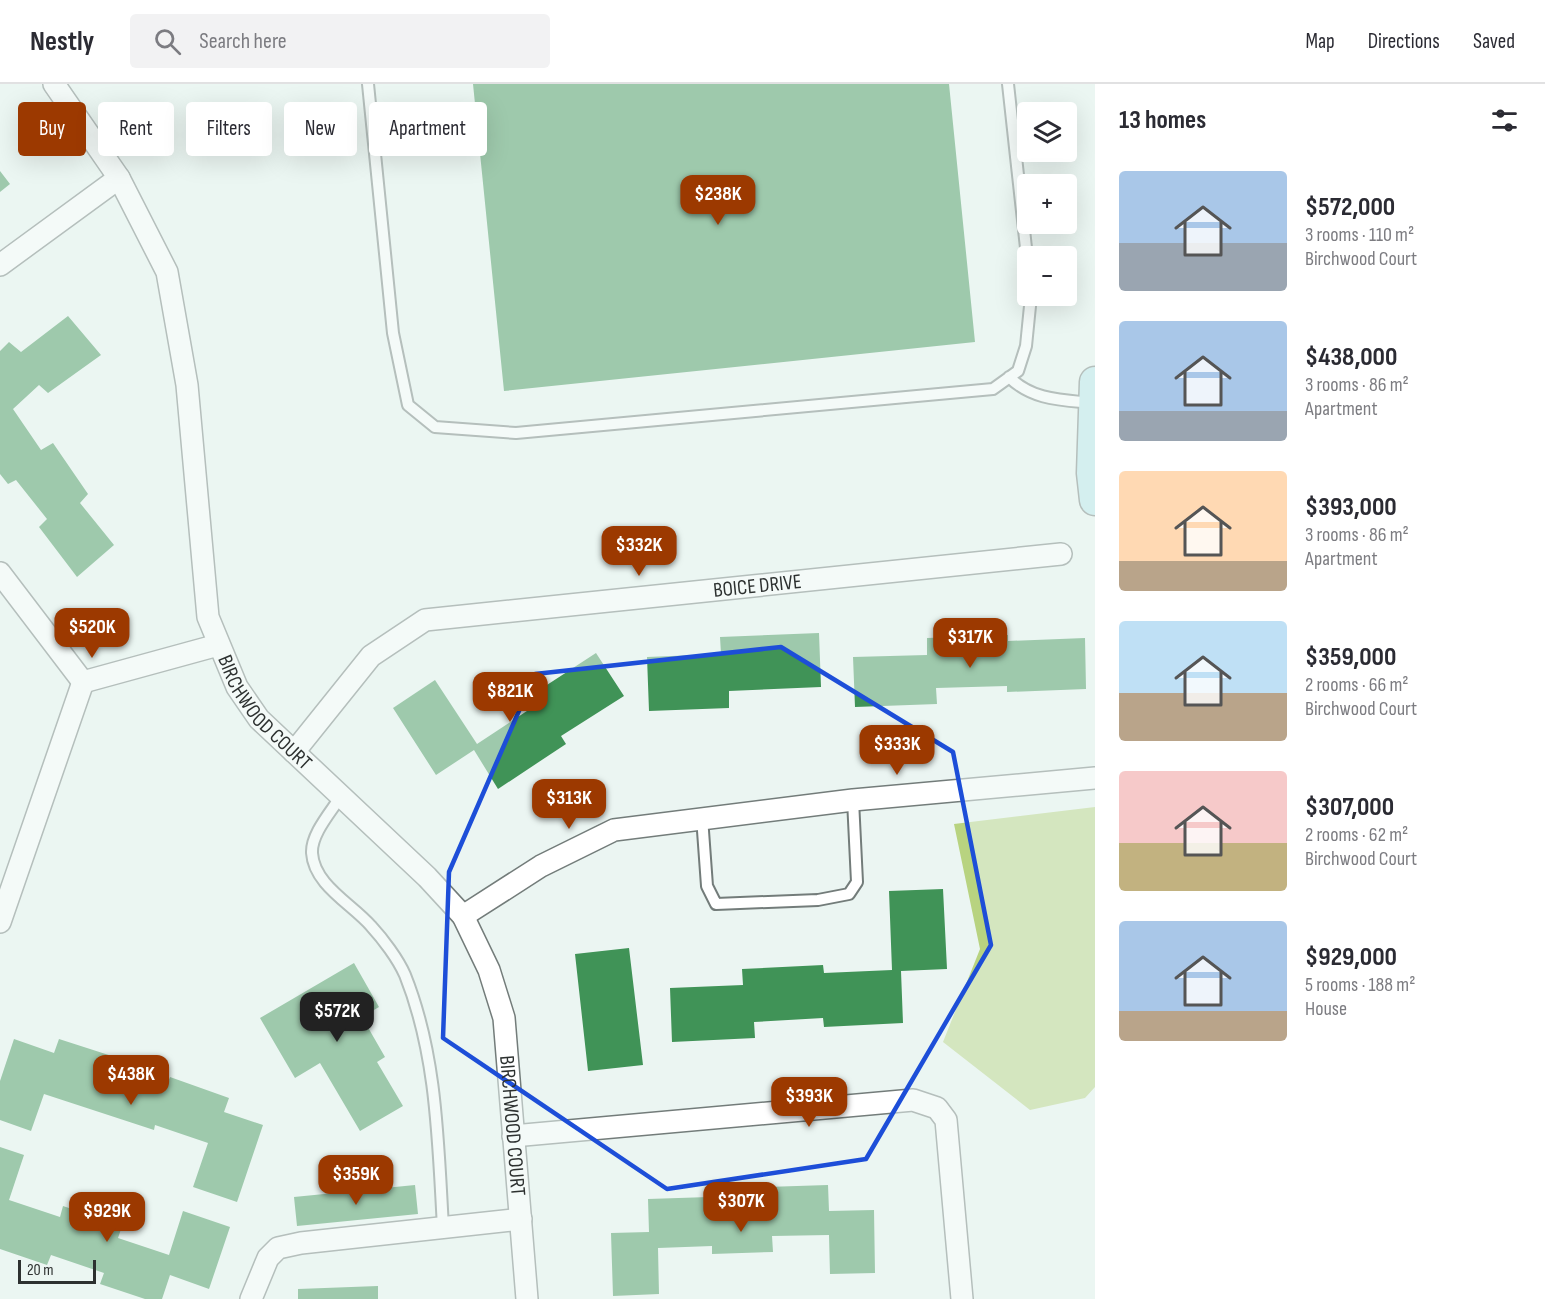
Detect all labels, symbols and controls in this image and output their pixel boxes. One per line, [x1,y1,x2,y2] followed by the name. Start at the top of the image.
[130,14,550,68] search box
[30,25,94,58] text: Nestly
[151,25,184,58] icon: search
[199,28,287,55] text: Search here
[1305,29,1335,54] text: Map
[1368,29,1440,54] text: Directions
[1473,29,1515,54] text: Saved
[18,102,86,156] chip: Buy
[98,102,174,156] chip: Rent
[186,102,272,156] chip: Filters
[284,102,357,156] chip: New
[369,102,487,156] chip: Apartment
[1017,102,1077,306] map controls
[1017,102,1077,162] button: layers
[1488,104,1521,137] icon: filters
[1119,105,1206,136] text: 13 homes
[1017,174,1077,234] button: +
[676,175,760,226] pin: $238K
[694,182,742,206] text: $238K
[1305,192,1395,223] text: $572,000
[1167,195,1239,267] icon: home
[1305,223,1414,247] text: 3 rooms · 110 m²
[1017,246,1077,306] button: −
[1305,247,1417,271] text: Birchwood Court
[1305,342,1397,373] text: $438,000
[1167,345,1239,417] icon: home
[1305,373,1409,397] text: 3 rooms · 86 m²
[1305,397,1378,421] text: Apartment
[1305,492,1397,523] text: $393,000
[1167,495,1239,567] icon: home
[1305,523,1409,547] text: 3 rooms · 86 m²
[597,526,681,577] pin: $332K
[616,533,662,557] text: $332K
[1305,547,1378,571] text: Apartment
[712,569,803,603] street label: BOICE DRIVE
[50,608,134,659] pin: $520K
[68,615,116,639] text: $520K
[928,618,1012,669] pin: $317K
[947,625,993,649] text: $317K
[1305,642,1396,673] text: $359,000
[1167,645,1239,717] icon: home
[213,651,318,775] street label: BIRCHWOOD COURT
[468,672,552,723] pin: $821K
[1305,673,1409,697] text: 2 rooms · 66 m²
[487,679,533,703] text: $821K
[1305,697,1417,721] text: Birchwood Court
[855,725,939,776] pin: $333K
[873,732,921,756] text: $333K
[527,779,611,830] pin: $313K
[546,786,592,810] text: $313K
[1305,792,1394,823] text: $307,000
[1167,795,1239,867] icon: home
[1305,823,1408,847] text: 2 rooms · 62 m²
[1305,847,1417,871] text: Birchwood Court
[1305,942,1397,973] text: $929,000
[1167,945,1239,1017] icon: home
[1305,973,1415,997] text: 5 rooms · 188 m²
[295,992,379,1043] pin: $572K
[1305,997,1347,1021] text: House
[314,999,360,1023] text: $572K
[495,1054,531,1197] street label: BIRCHWOOD COURT
[89,1055,173,1106] pin: $438K
[107,1062,155,1086] text: $438K
[767,1077,851,1128] pin: $393K
[785,1084,833,1108] text: $393K
[314,1155,398,1206] pin: $359K
[332,1162,380,1186] text: $359K
[699,1182,783,1233] pin: $307K
[717,1189,765,1213] text: $307K
[65,1192,149,1243] pin: $929K
[83,1199,131,1223] text: $929K
[18,1257,96,1284] scale bar
[27,1261,54,1280] text: 20 m

